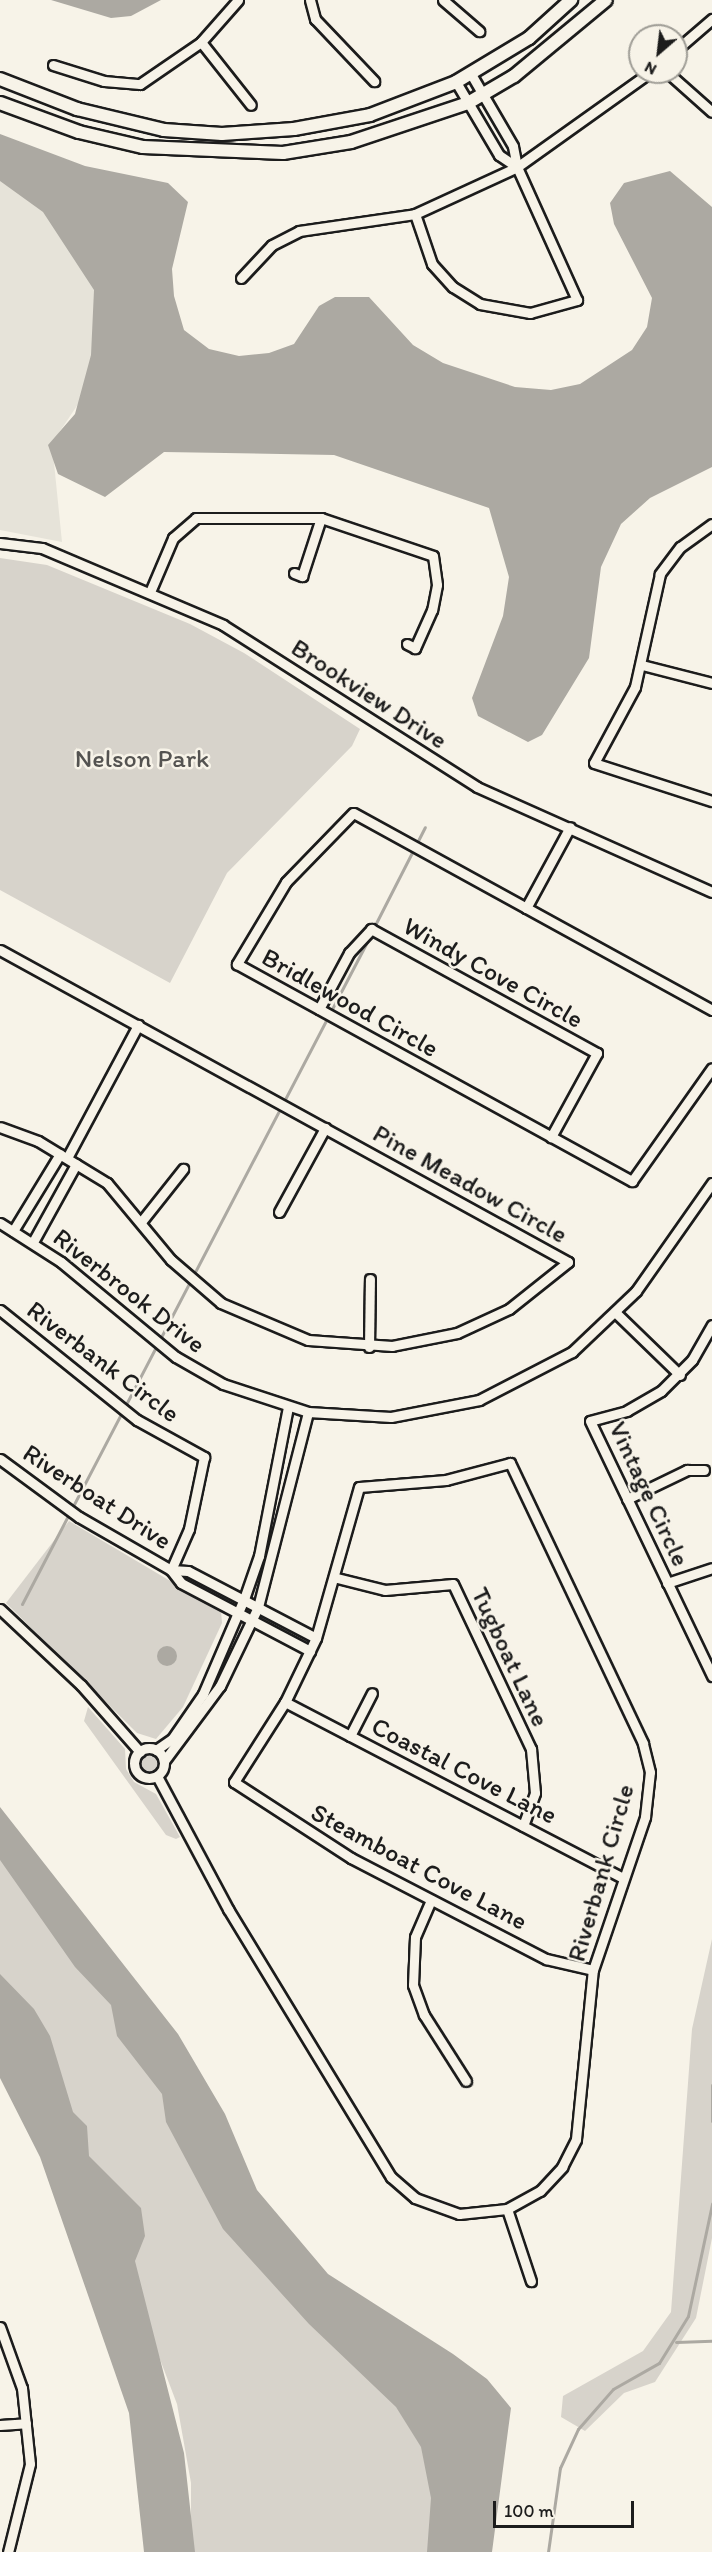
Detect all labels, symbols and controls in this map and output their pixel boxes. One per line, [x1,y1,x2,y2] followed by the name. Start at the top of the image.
[628,24,688,84] north arrow
[641,58,659,79] text: N
[285,632,453,756] street label: Brookview Drive
[75,743,209,775] park label: Nelson Park
[397,911,589,1035] street label: Windy Cove Circle
[256,942,444,1064] street label: Bridlewood Circle
[368,1118,572,1250] street label: Pine Meadow Circle
[47,1222,211,1360] street label: Riverbrook Drive
[21,1295,185,1429] street label: Riverbank Circle
[602,1417,696,1571] street label: Vintage Circle
[17,1437,177,1557] street label: Riverboat Drive
[464,1582,556,1732] street label: Tugboat Lane
[366,1711,562,1831] street label: Coastal Cove Lane
[561,1781,641,1965] street label: Riverbank Circle
[306,1797,532,1937] street label: Steamboat Cove Lane
[496,2489,637,2527] scale bar
[504,2500,554,2522] text: 100 m

